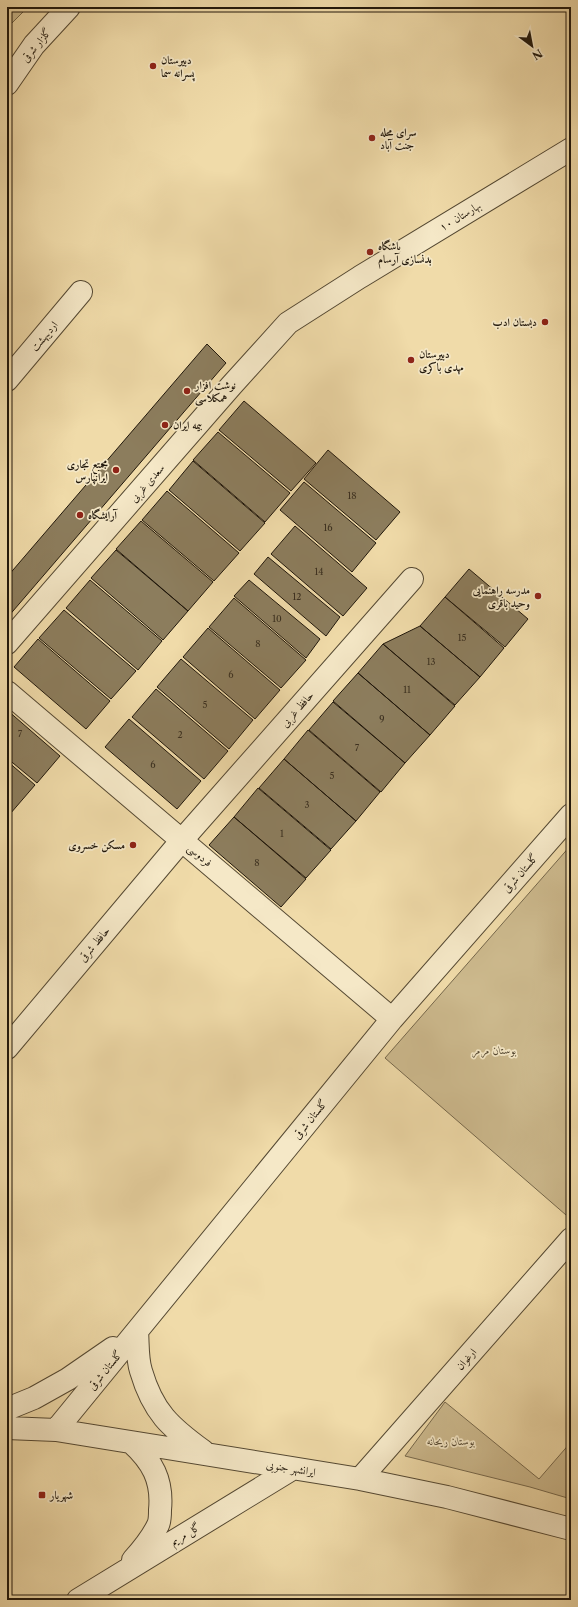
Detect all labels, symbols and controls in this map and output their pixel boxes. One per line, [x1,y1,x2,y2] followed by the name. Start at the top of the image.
[18,25,55,65] street label: گلزار شرقی
[512,26,552,66] north arrow
[529,46,545,63] text: N
[161,53,196,82] place label: دبیرستان پسرانه سما
[148,61,158,71] marker: دبیرستان پسرانه سما
[380,125,417,152] place label: سرای محله جنت آباد
[367,133,377,143] marker: سرای محله جنت آباد
[437,198,484,235] street label: بهارستان ۱۰
[378,239,432,269] place label: باشگاه بدنسازی آرسام
[365,247,375,257] marker: باشگاه بدنسازی آرسام
[492,315,537,330] place label: دبستان ادب
[540,317,550,327] marker: دبستان ادب
[27,318,61,355] street label: اردیبهشت
[419,347,464,375] place label: دبیرستان مهدی باکری
[406,355,416,365] marker: دبیرستان مهدی باکری
[193,378,236,406] place label: نوشت افزار همکلاسی
[182,386,192,396] marker: نوشت افزار همکلاسی
[173,418,202,432] place label: بیمه ایران
[160,420,170,430] marker: بیمه ایران
[67,457,108,485] place label: مجمتع تجاری ایرانپارس
[127,461,168,506] street label: سعدی غربی
[111,465,121,475] marker: مجمتع تجاری ایرانپارس
[347,490,357,501] house number: 18
[88,508,119,522] place label: آرایشگاه
[75,510,85,520] marker: آرایشگاه
[323,522,333,533] house number: 16
[315,566,324,577] house number: 14
[472,583,530,611] place label: مدرسه راهنمایی وحید باقری
[293,591,301,602] house number: 12
[533,591,543,601] marker: مدرسه راهنمایی وحید باقری
[272,613,282,624] house number: 10
[458,632,466,643] house number: 15
[255,638,261,649] house number: 8
[427,656,435,667] house number: 13
[228,669,234,680] house number: 6
[403,684,411,695] house number: 11
[278,688,317,731] street label: حافظ غربی
[203,699,208,710] house number: 5
[379,713,385,724] house number: 9
[18,728,23,739] house number: 7
[177,729,183,740] house number: 2
[355,742,360,753] house number: 7
[150,759,156,770] house number: 6
[330,770,335,781] house number: 5
[305,799,310,810] house number: 3
[280,828,284,839] house number: 1
[68,838,125,853] place label: مسکن خسروی
[128,840,138,850] marker: مسکن خسروی
[184,841,215,870] street label: فردوسی
[499,851,541,896] street label: گلستان شرقی
[254,857,260,868] house number: 8
[75,923,114,965] street label: حافظ شرقی
[472,1043,516,1058] park label: بوستان مرمر
[290,1096,331,1142] street label: گلستان شرقی
[453,1345,479,1373] street label: ارغوان
[85,1347,126,1393] street label: گلستان شرقی
[427,1434,475,1448] park label: بوستان ریحانه
[265,1457,317,1480] street label: ایرانشهر جنوبی
[48,1488,73,1503] place label: شهریار
[37,1490,47,1500] marker: شهریار
[167,1519,204,1551] street label: گل مریم

